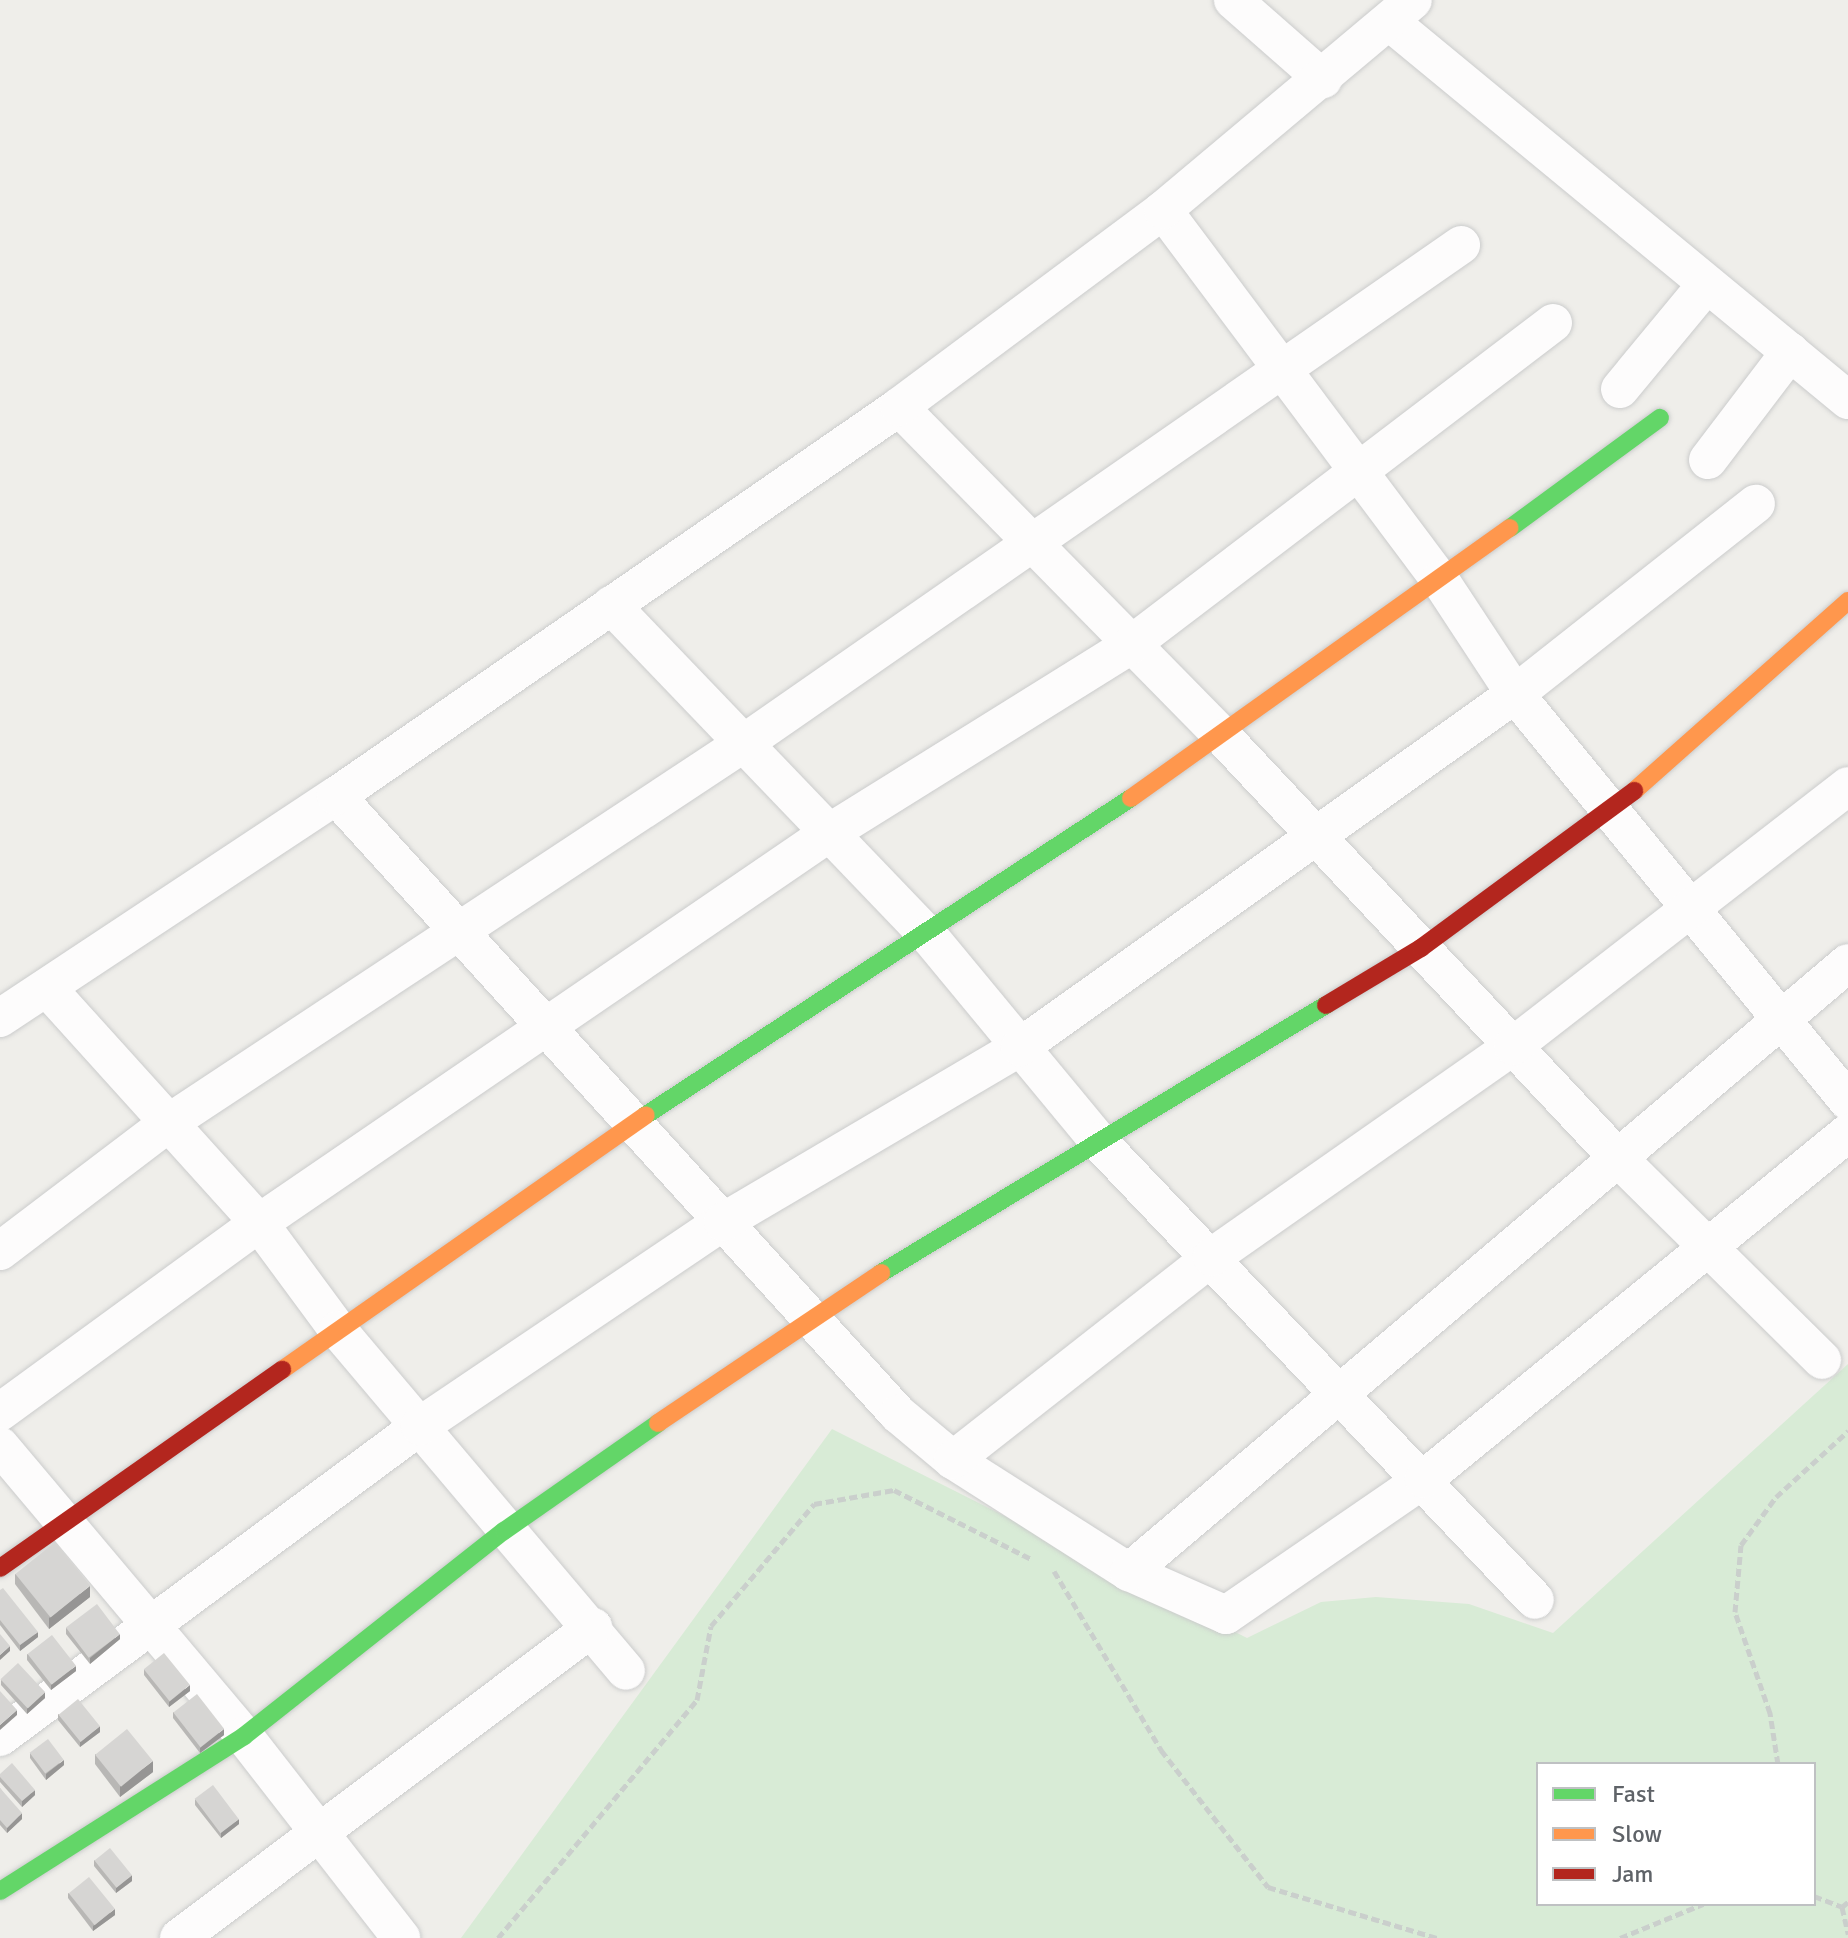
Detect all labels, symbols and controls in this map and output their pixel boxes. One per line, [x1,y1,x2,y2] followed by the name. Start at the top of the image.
[1536,1762,1816,1906] legend
[1612,1779,1655,1809] text: Fast
[1612,1819,1662,1849] text: Slow
[1612,1859,1653,1889] text: Jam

